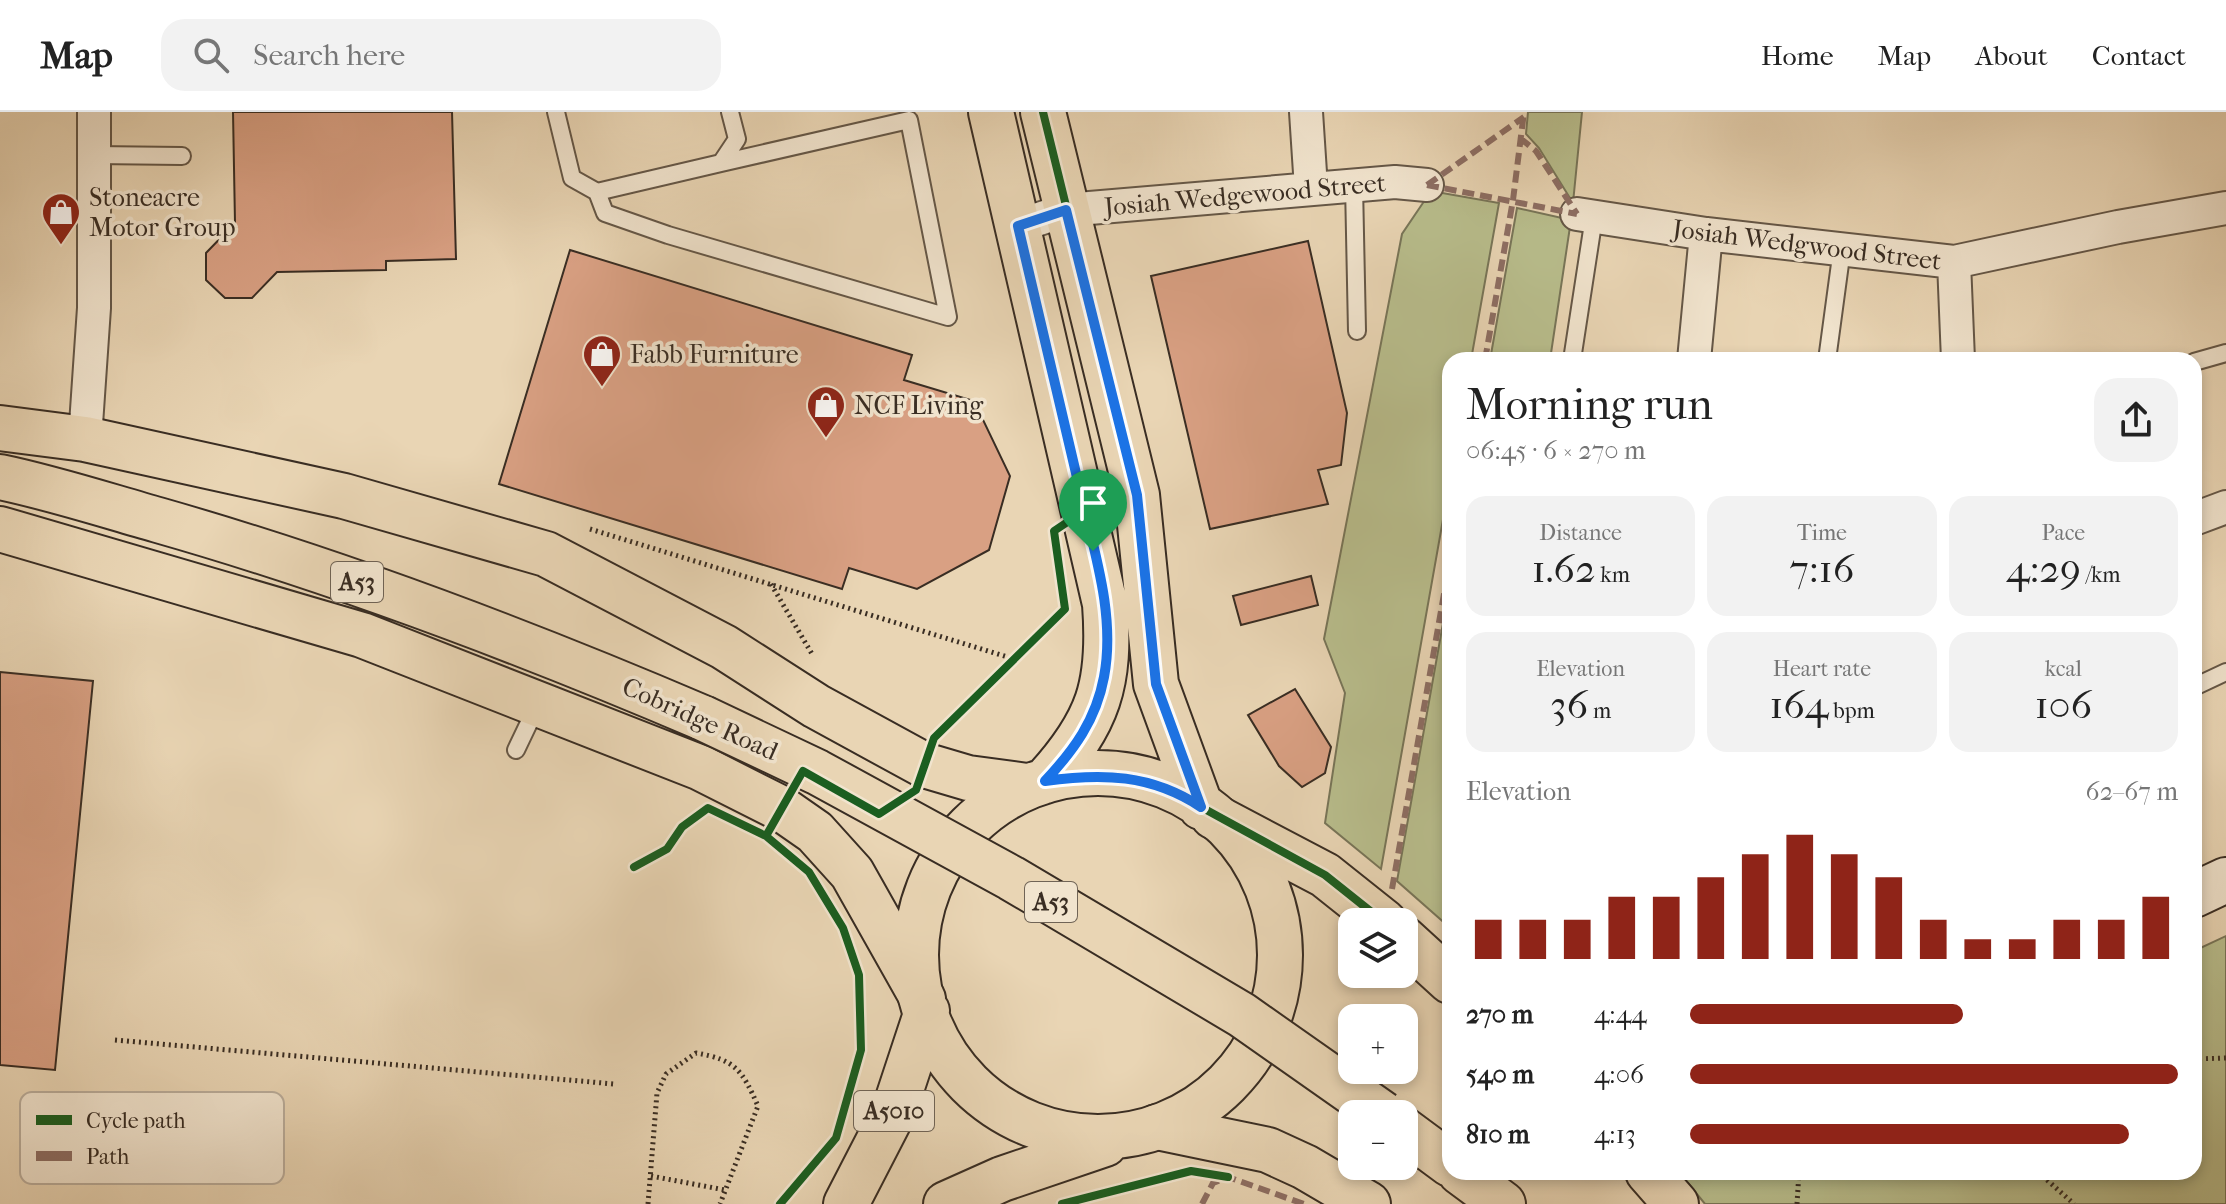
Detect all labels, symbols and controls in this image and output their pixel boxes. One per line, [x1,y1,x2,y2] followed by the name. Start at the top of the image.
[161,19,721,91] search box
[40,33,113,78] text: Map
[189,33,233,77] icon: search
[253,38,405,73] text: Search here
[1761,39,1834,72] text: Home
[1878,39,1931,72] text: Map
[1975,39,2048,72] text: About
[2092,39,2186,72] text: Contact
[1101,167,1388,223] street label: Josiah Wedgewood Street
[89,182,236,243] place label: Stoneacre Motor Group
[40,191,82,246] shop icon: Stoneacre Motor Group
[1669,213,1944,277] street label: Josiah Wedgwood Street
[581,333,623,388] shop icon: Fabb Furniture
[630,339,799,370] place label: Fabb Furniture
[2094,378,2178,462] button: share
[1466,379,1713,430] text: Morning run
[805,384,847,439] shop icon: NCF Living
[854,390,984,421] place label: NCF Living
[1466,435,1646,466] text: 06:45 · 6 × 270 m
[1059,469,1127,551] pin
[1071,481,1115,525] icon: arrive
[1539,520,1622,546] text: Distance
[1797,520,1847,546] text: Time
[2041,520,2085,546] text: Pace
[1531,546,1596,592] text: 1.62
[1790,546,1854,592] text: 7:16
[2006,546,2081,592] text: 4:29
[331,562,383,602] road number: A53
[1596,562,1630,588] text: km
[2081,562,2121,588] text: /km
[1536,656,1625,682] text: Elevation
[1773,656,1871,682] text: Heart rate
[2045,656,2082,682] text: kcal
[617,671,783,767] street label: Cobridge Road
[1550,682,1588,728] text: 36
[1769,682,1828,728] text: 164
[2034,682,2092,728] text: 106
[1588,698,1611,724] text: m
[1828,698,1875,724] text: bpm
[1466,776,1571,807] text: Elevation
[2086,776,2178,807] text: 62–67 m
[1025,882,1077,922] road number: A53
[1338,908,1418,1180] map controls
[1338,908,1418,988] button: layers
[1466,999,1533,1030] text: 270 m
[1594,999,1646,1030] text: 4:44
[1338,1004,1418,1084] button: +
[1466,1059,1534,1090] text: 540 m
[1594,1059,1644,1090] text: 4:06
[854,1091,934,1131] road number: A5010
[20,1092,284,1184] legend
[1338,1100,1418,1180] button: −
[86,1108,186,1134] text: Cycle path
[1466,1119,1530,1150] text: 810 m
[1594,1119,1636,1150] text: 4:13
[86,1144,130,1170] text: Path

